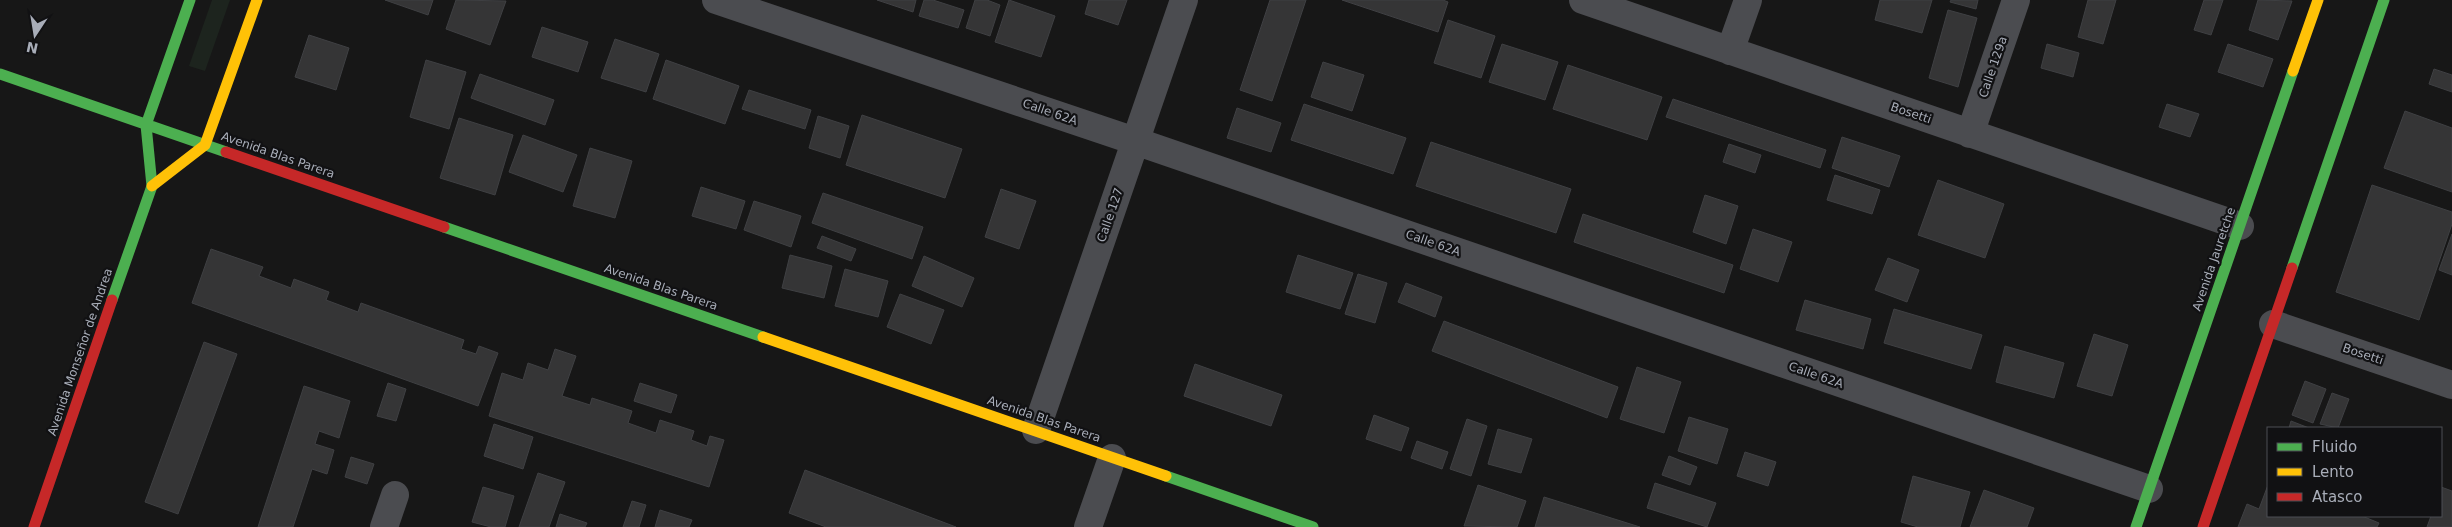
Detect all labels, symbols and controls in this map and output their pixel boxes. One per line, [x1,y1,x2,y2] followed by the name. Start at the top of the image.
[10,10,60,60] north arrow
[1976,35,2010,99] street label: Calle 129a
[25,39,40,57] text: N
[1021,96,1080,128] street label: Calle 62A
[1889,100,1933,126] street label: Bosetti
[219,129,337,181] street label: Avenida Blas Parera
[1094,186,1126,244] street label: Calle 127
[2190,205,2238,313] street label: Avenida Jauretche
[1404,227,1463,259] street label: Calle 62A
[602,261,720,313] street label: Avenida Blas Parera
[45,267,115,437] street label: Avenida Monseñor de Andrea
[2341,341,2385,367] street label: Bosetti
[1787,359,1846,391] street label: Calle 62A
[985,393,1103,445] street label: Avenida Blas Parera
[2267,427,2442,517] legend
[2312,438,2357,456] text: Fluido
[2312,463,2354,481] text: Lento
[2312,488,2362,506] text: Atasco

